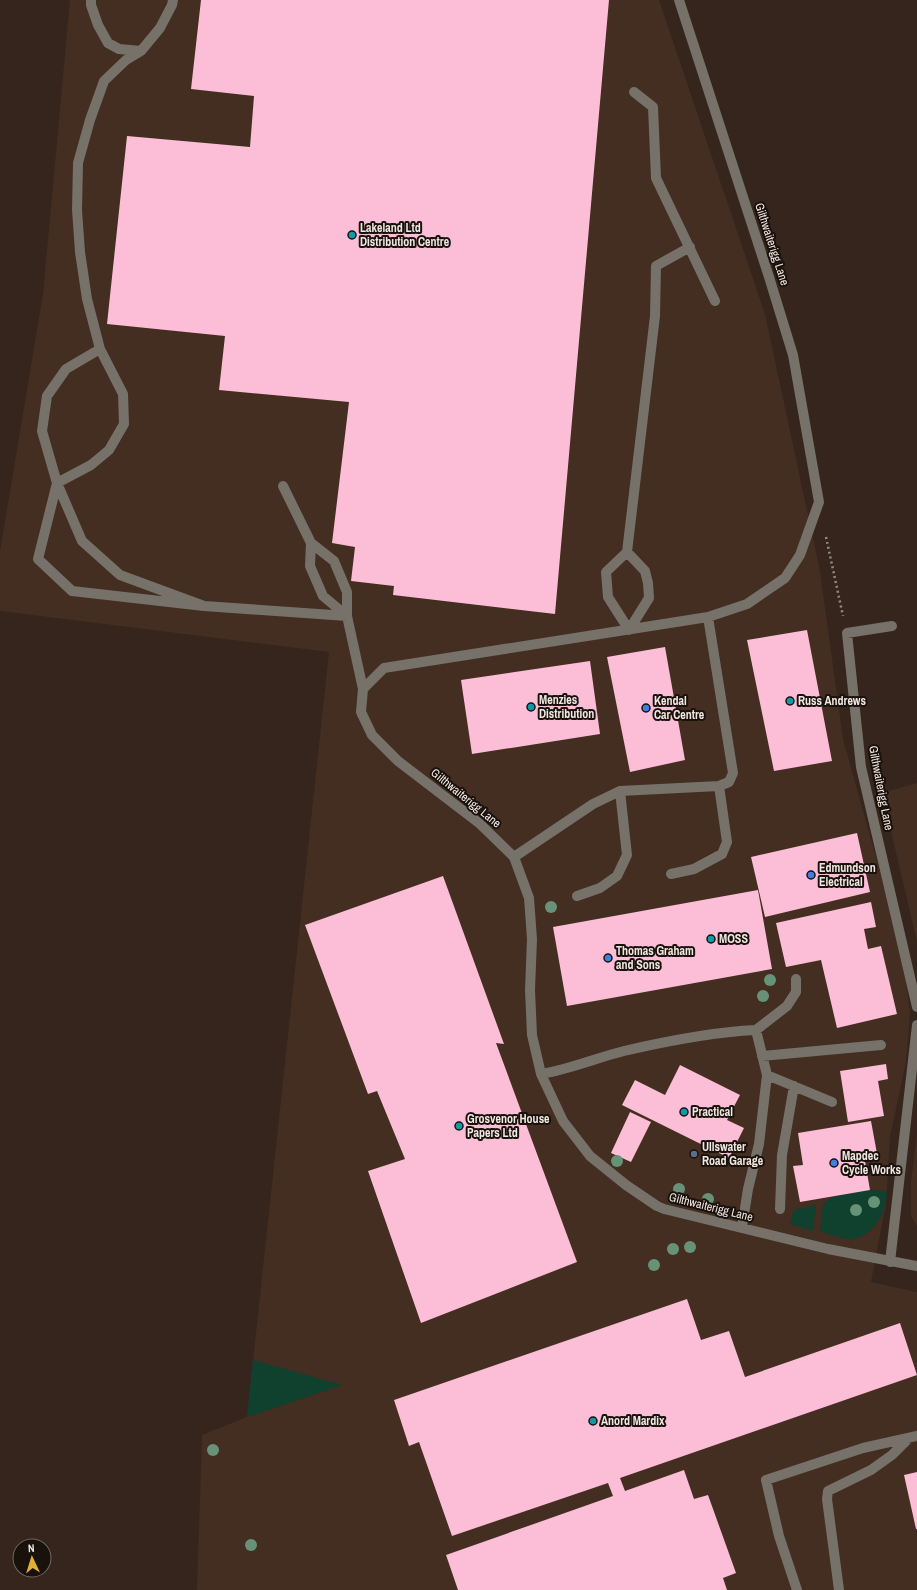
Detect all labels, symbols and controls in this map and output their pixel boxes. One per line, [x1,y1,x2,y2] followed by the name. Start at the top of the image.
[751,201,793,287] street label: Gilthwaiterigg Lane
[360,220,450,250] place label: Lakeland Ltd Distribution Centre
[347,230,357,240] marker: Lakeland Ltd Distribution Centre
[539,692,594,722] place label: Menzies Distribution
[654,693,705,723] place label: Kendal Car Centre
[798,693,867,709] place label: Russ Andrews
[785,696,795,706] marker: Russ Andrews
[526,702,536,712] marker: Menzies Distribution
[641,703,651,713] marker: Kendal Car Centre
[865,744,897,832] street label: Gilthwaiterigg Lane
[428,765,504,831] street label: Gilthwaiterigg Lane
[819,860,876,890] place label: Edmundson Electrical
[806,870,816,880] marker: Edmundson Electrical
[719,931,748,947] place label: MOSS
[706,934,716,944] marker: MOSS
[616,943,694,973] place label: Thomas Graham and Sons
[603,953,613,963] marker: Thomas Graham and Sons
[692,1104,733,1120] place label: Practical
[679,1107,689,1117] marker: Practical
[467,1111,550,1141] place label: Grosvenor House Papers Ltd
[454,1121,464,1131] marker: Grosvenor House Papers Ltd
[702,1139,764,1169] place label: Ullswater Road Garage
[842,1148,901,1178] place label: Mapdec Cycle Works
[689,1149,699,1159] marker: Ullswater Road Garage
[829,1158,839,1168] marker: Mapdec Cycle Works
[667,1189,755,1225] street label: Gilthwaiterigg Lane
[601,1413,665,1429] place label: Anord Mardix
[588,1416,598,1426] marker: Anord Mardix
[12,1538,52,1578] north arrow
[28,1541,35,1555] text: N

